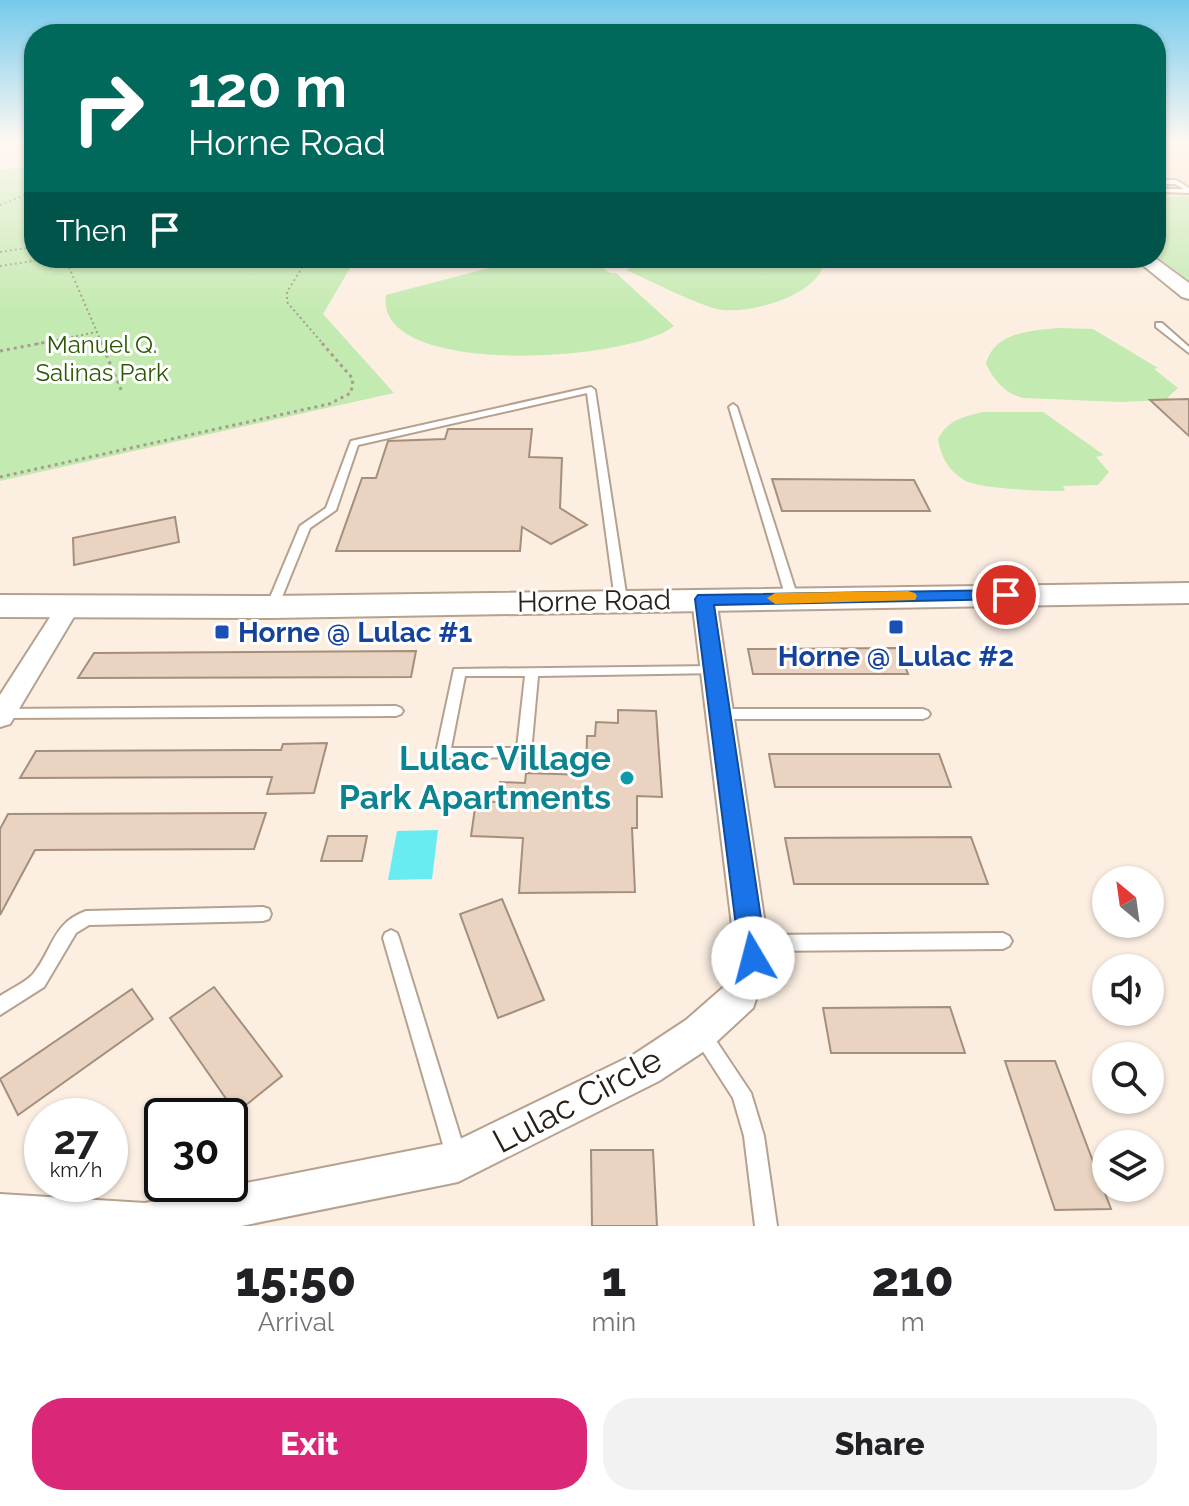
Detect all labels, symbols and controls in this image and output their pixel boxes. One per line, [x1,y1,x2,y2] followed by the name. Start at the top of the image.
[188,54,347,120] text: 120 m
[56,56,160,160] icon: right
[188,121,386,163] text: Horne Road
[143,208,187,252] icon: arrive
[56,213,127,248] text: Then
[35,330,169,387] park label: Manuel Q. Salinas Park
[972,561,1040,629] pin
[984,573,1028,617] icon: arrive
[517,583,671,619] street label: Horne Road
[238,616,473,649] place label: Horne @ Lulac #1
[887,618,905,636] marker: Horne @ Lulac #2
[213,623,231,641] marker: Horne @ Lulac #1
[778,640,1014,673] place label: Horne @ Lulac #2
[339,738,611,817] place label: Lulac Village Park Apartments
[618,769,636,787] marker: Lulac Village Park Apartments
[1092,866,1164,938] north arrow
[1092,866,1164,1202] map controls
[711,916,795,1000] position arrow
[1092,954,1164,1026] button: sound
[486,1039,668,1161] street label: Lulac Circle
[1092,1042,1164,1114] button: search
[144,1098,248,1202] speed limit sign: 30
[53,1116,98,1163] text: 27
[1092,1130,1164,1202] button: layers
[50,1158,102,1182] text: km/h
[235,1251,356,1307] text: 15:50
[601,1251,626,1307] text: 1
[872,1251,954,1307] text: 210
[258,1307,334,1337] text: Arrival
[592,1307,636,1337] text: min
[901,1307,925,1337] text: m
[32,1398,587,1490] button: Exit
[603,1398,1157,1490] button: Share

